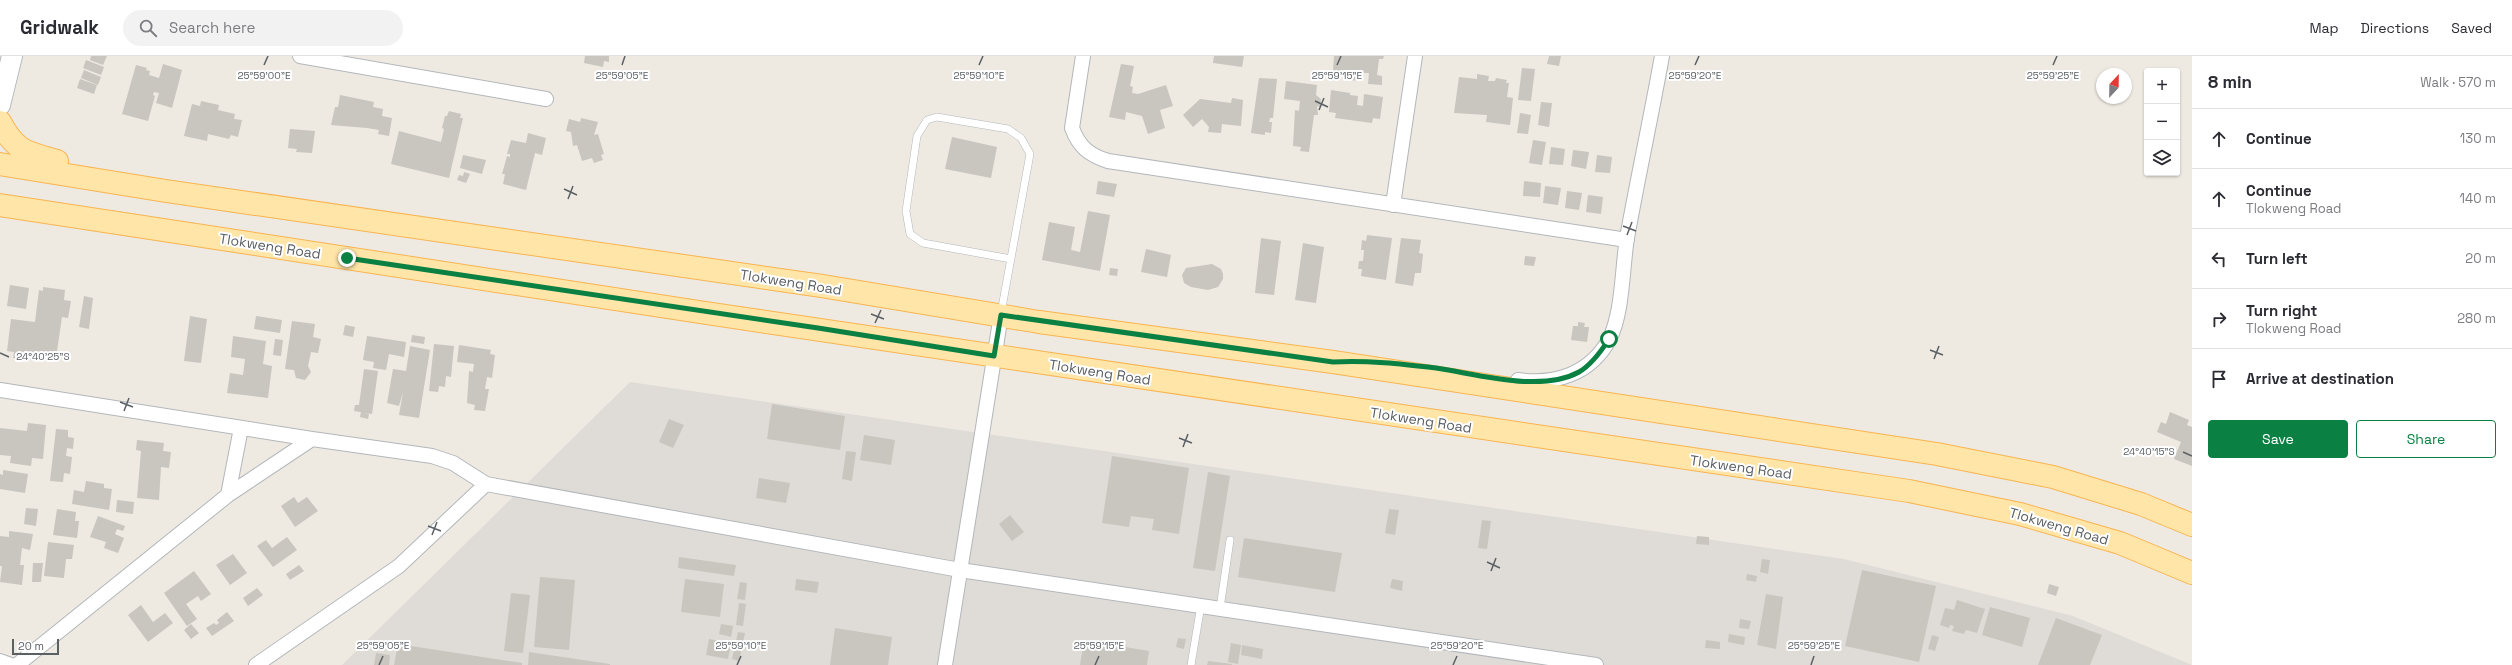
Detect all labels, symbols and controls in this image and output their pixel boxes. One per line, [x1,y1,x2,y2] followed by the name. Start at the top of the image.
[123,10,403,46] search box
[20,15,99,40] text: Gridwalk
[137,17,159,39] icon: search
[169,18,255,37] text: Search here
[2309,19,2339,37] text: Map
[2361,19,2429,37] text: Directions
[2451,19,2492,37] text: Saved
[2096,68,2132,104] north arrow
[2144,68,2180,176] map controls
[2144,68,2180,104] button: +
[237,69,291,82] text: 25°59'00"E
[596,69,649,82] text: 25°59'05"E
[954,69,1005,82] text: 25°59'10"E
[1312,69,1363,82] text: 25°59'15"E
[1669,69,1722,82] text: 25°59'20"E
[2027,69,2080,82] text: 25°59'25"E
[2208,71,2252,93] text: 8 min
[2420,74,2496,91] text: Walk · 570 m
[2144,104,2180,140] button: −
[2208,128,2230,150] icon: ahead
[2246,129,2312,148] text: Continue
[2460,130,2496,147] text: 130 m
[2144,140,2180,176] button: layers
[2246,181,2312,200] text: Continue
[2208,188,2230,210] icon: ahead
[2460,190,2496,207] text: 140 m
[2246,200,2341,217] text: Tlokweng Road
[218,229,322,263] street label: Tlokweng Road
[2208,248,2230,270] icon: left
[338,249,356,267] route end
[2246,249,2308,268] text: Turn left
[2465,250,2496,267] text: 20 m
[739,265,843,299] street label: Tlokweng Road
[2246,301,2317,320] text: Turn right
[2208,308,2230,330] icon: right
[2457,310,2496,327] text: 280 m
[2246,320,2341,337] text: Tlokweng Road
[1600,330,1618,348] route start
[16,350,70,363] text: 24°40'25"S
[1048,355,1152,389] street label: Tlokweng Road
[2208,368,2230,390] icon: arrive
[2246,369,2394,388] text: Arrive at destination
[1369,403,1473,437] street label: Tlokweng Road
[2208,420,2348,458] button: Save
[2356,420,2496,458] button: Share
[2123,445,2175,458] text: 24°40'15"S
[1689,451,1793,483] street label: Tlokweng Road
[2007,503,2111,549] street label: Tlokweng Road
[12,637,59,656] scale bar
[18,639,44,653] text: 20 m
[357,639,410,652] text: 25°59'05"E
[716,639,767,652] text: 25°59'10"E
[1074,639,1125,652] text: 25°59'15"E
[1431,639,1484,652] text: 25°59'20"E
[1788,639,1841,652] text: 25°59'25"E

